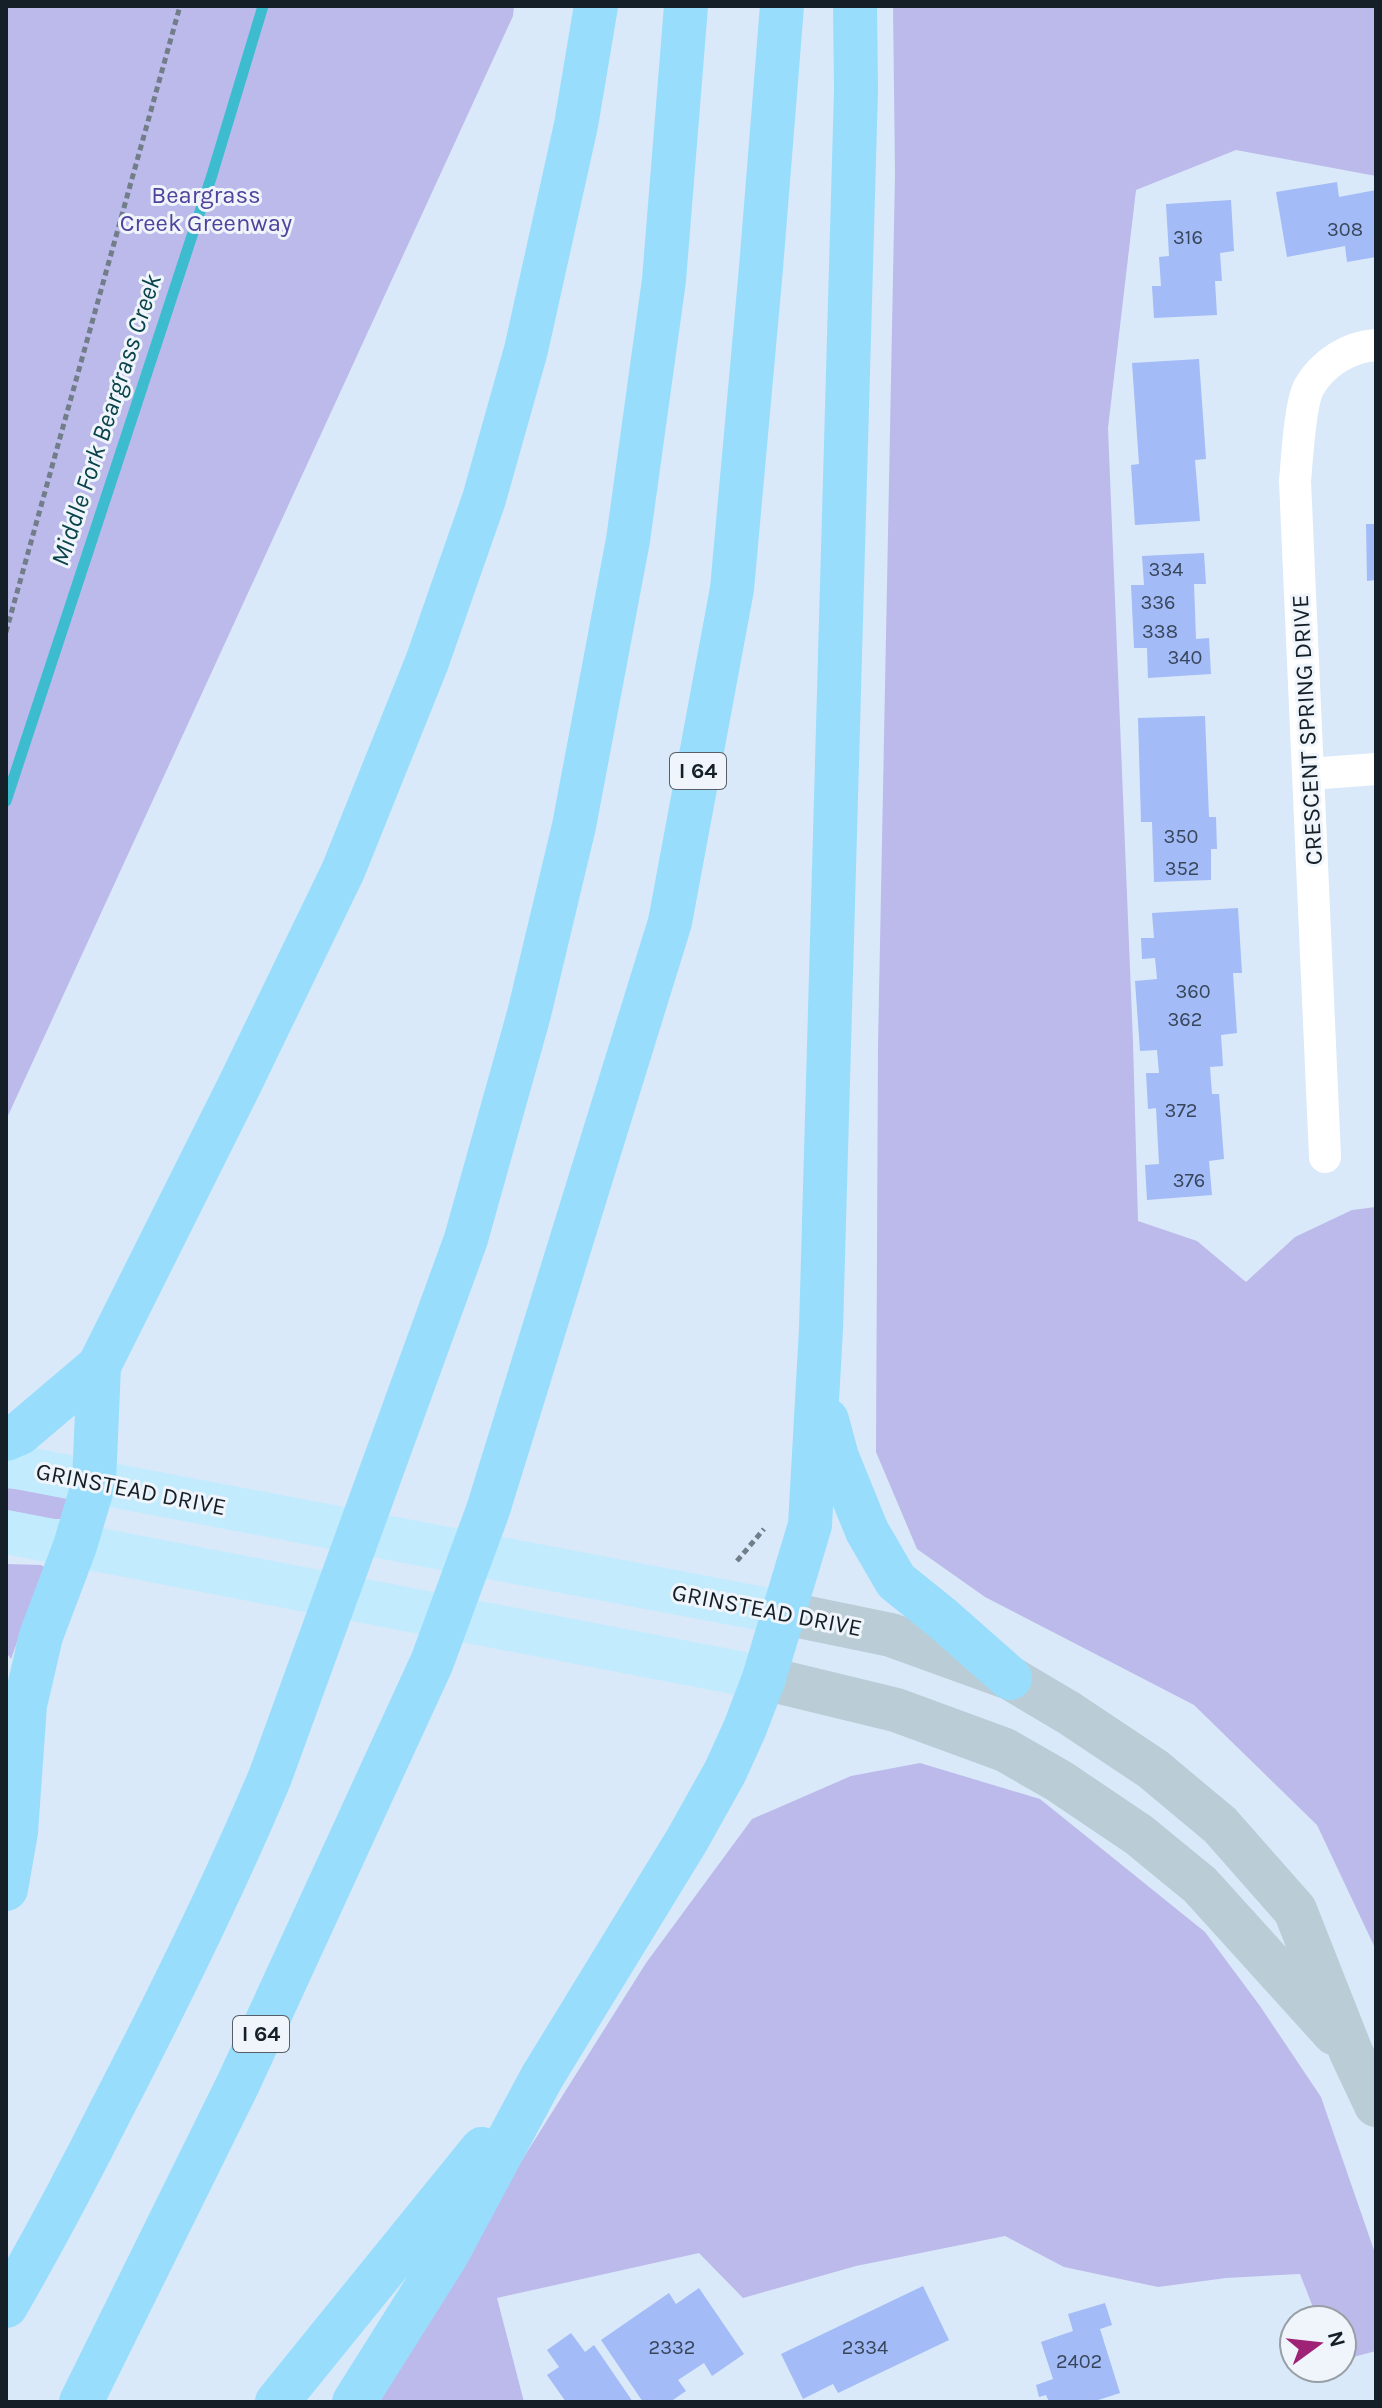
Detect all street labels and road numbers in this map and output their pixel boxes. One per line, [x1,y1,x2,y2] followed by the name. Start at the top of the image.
[1286,594,1328,866] street label: CRESCENT SPRING DRIVE
[670,753,726,789] road number: I 64
[34,1457,228,1521] street label: GRINSTEAD DRIVE
[670,1578,864,1642] street label: GRINSTEAD DRIVE
[233,2016,289,2052] road number: I 64

